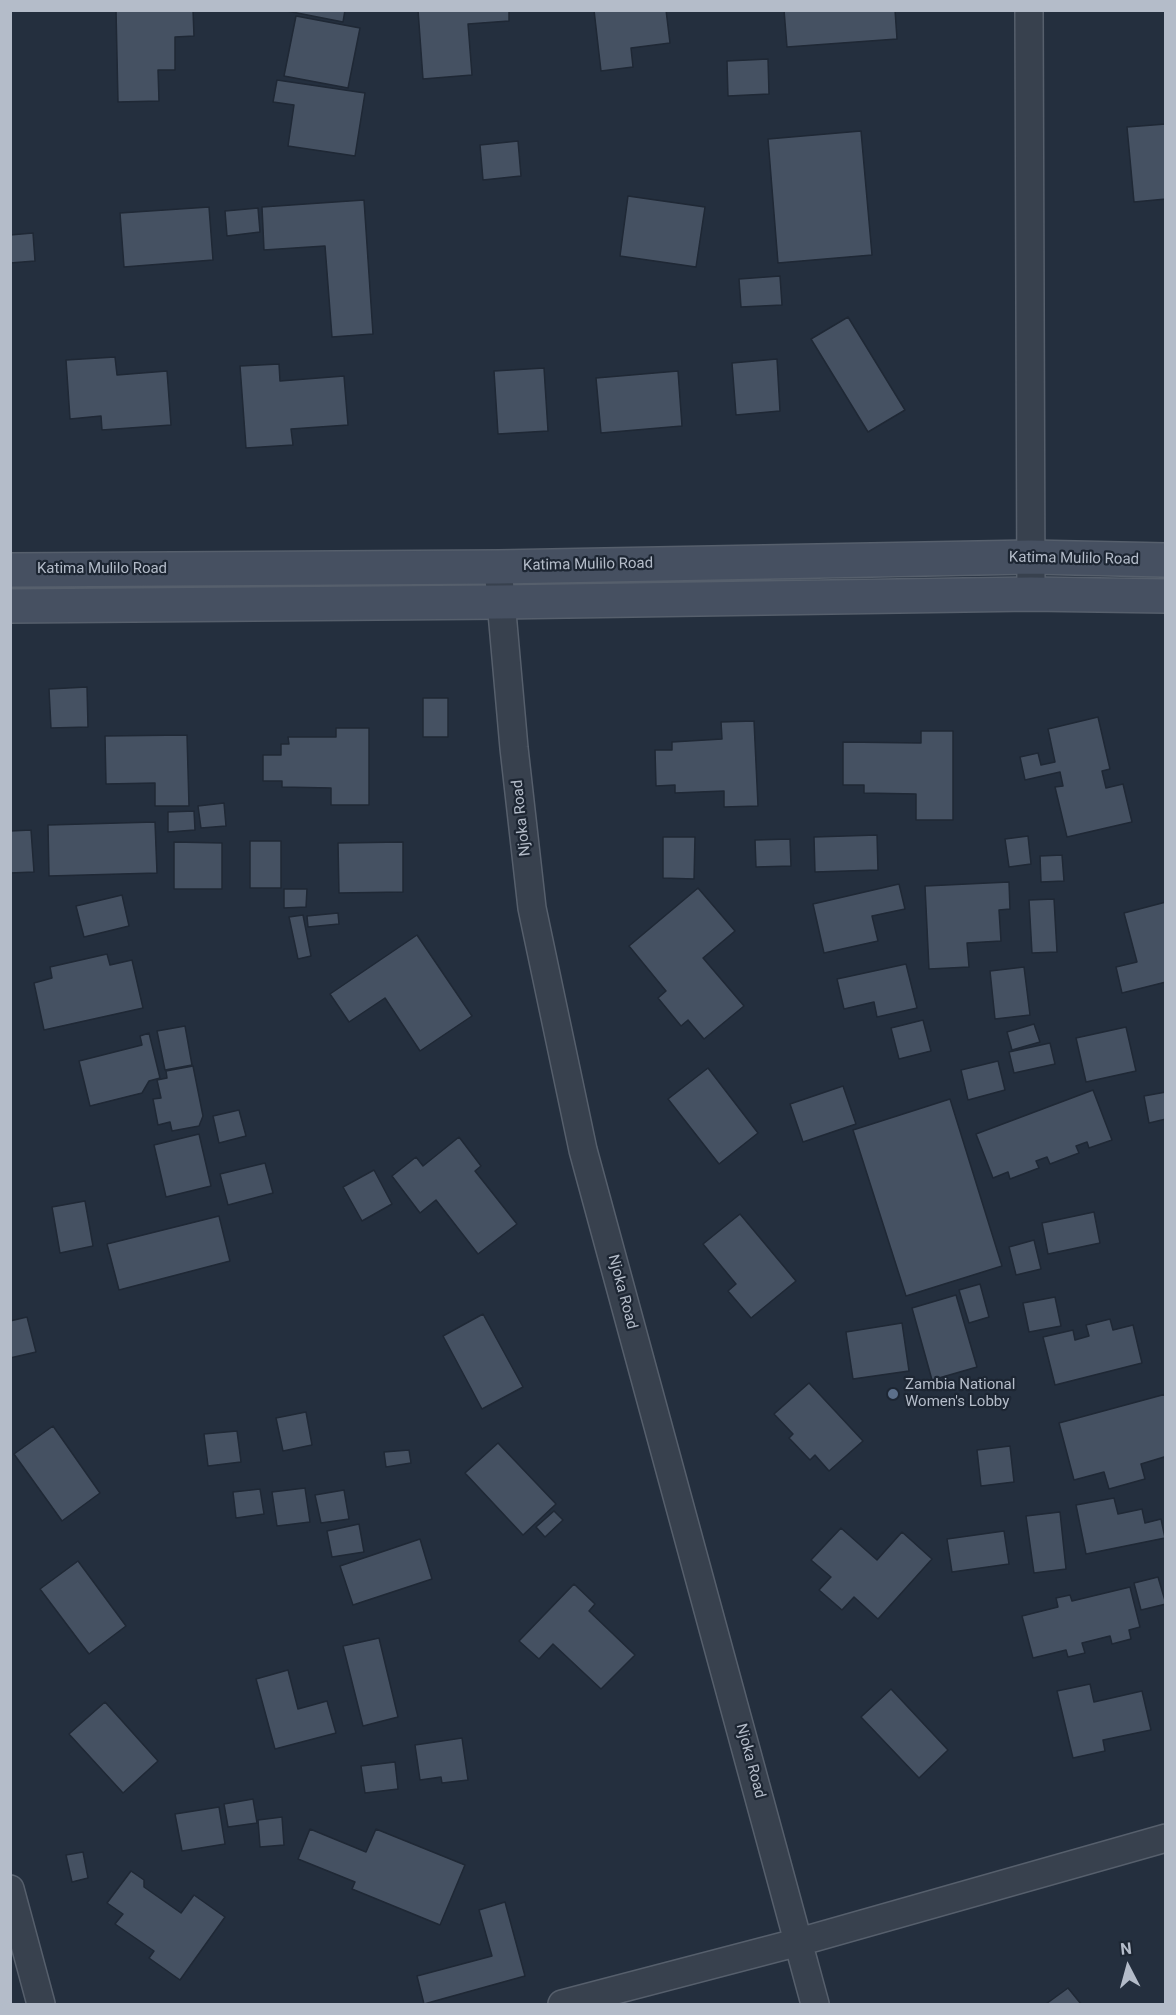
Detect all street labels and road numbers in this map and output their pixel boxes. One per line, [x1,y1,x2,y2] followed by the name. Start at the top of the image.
[1009,549,1139,569] street label: Katima Mulilo Road
[523,555,653,575] street label: Katima Mulilo Road
[37,560,167,578] street label: Katima Mulilo Road
[509,779,535,857] street label: Njoka Road
[603,1253,641,1331] street label: Njoka Road
[731,1722,769,1800] street label: Njoka Road

